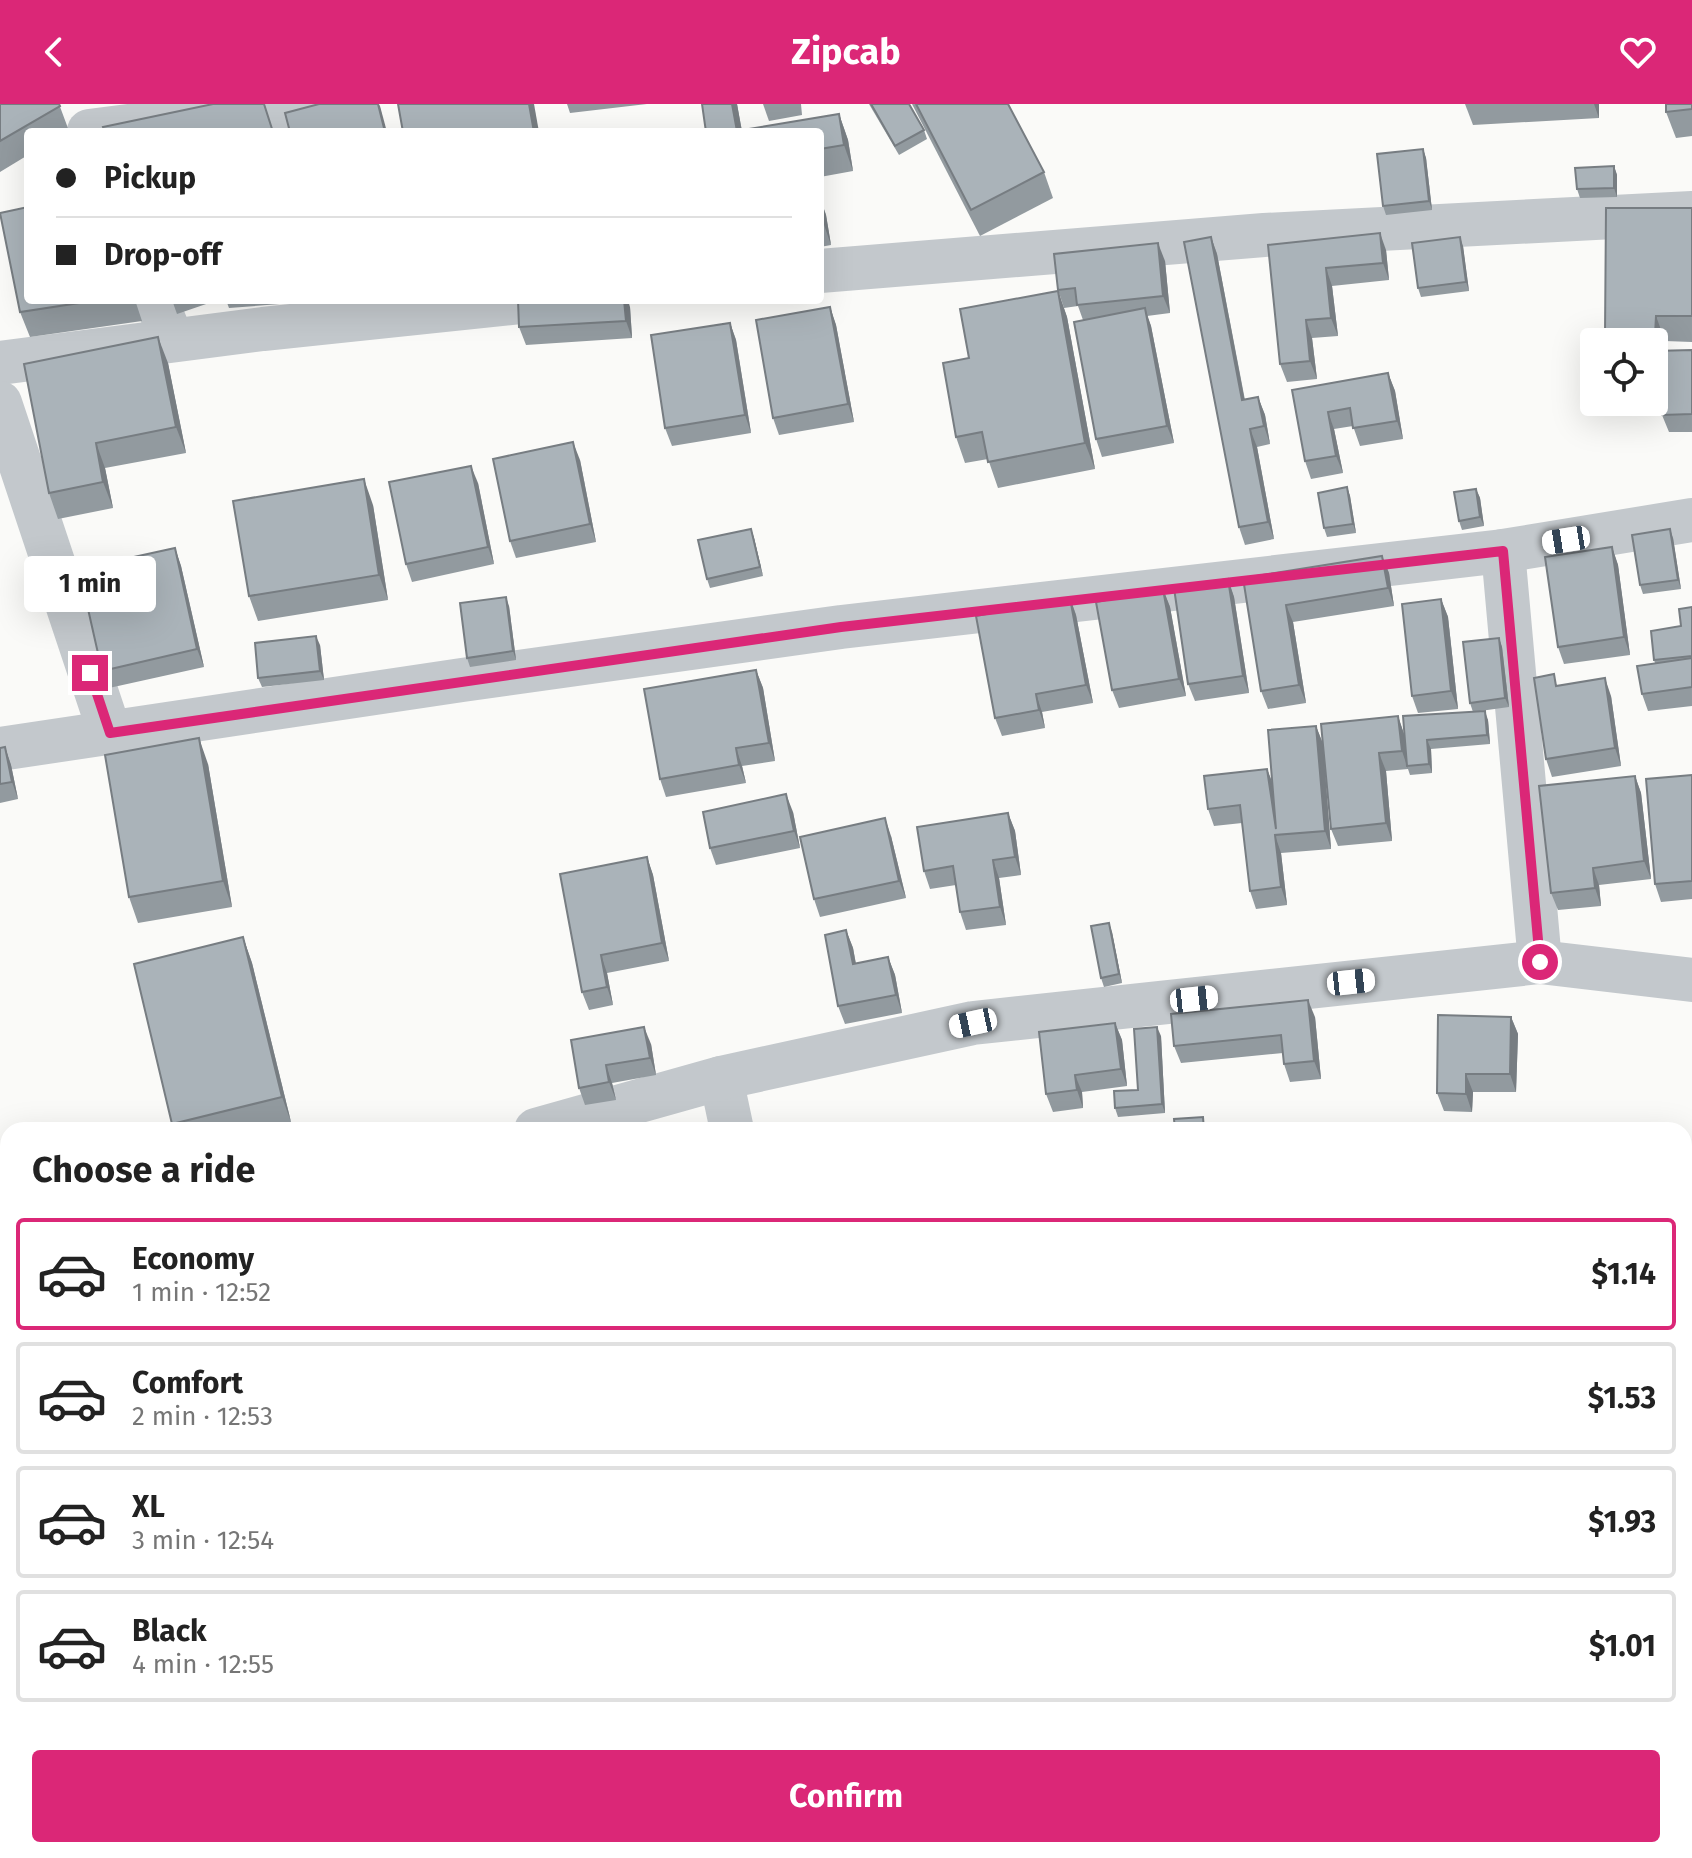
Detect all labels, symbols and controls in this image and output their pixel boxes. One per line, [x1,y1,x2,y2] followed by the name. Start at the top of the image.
[32,30,76,74] icon: back
[791,30,901,74] text: Zipcab
[1616,30,1660,74] icon: heart
[104,160,196,196] text: Pickup
[104,237,221,273] text: Drop-off
[1580,328,1668,416] map controls
[1580,328,1668,416] button: locate
[1540,524,1592,556] car
[24,557,156,613] callout: 1 min
[59,568,121,599] text: 1 min
[72,655,108,691] route end
[1522,944,1558,980] route start
[1326,968,1376,996] car
[1169,985,1219,1013] car
[947,1006,999,1040] car
[32,1148,255,1192] text: Choose a ride
[36,1238,108,1310] icon: car
[132,1241,254,1277] text: Economy
[1592,1256,1656,1292] text: $1.14
[132,1277,271,1308] text: 1 min · 12:52
[36,1362,108,1434] icon: car
[132,1365,243,1401] text: Comfort
[1588,1380,1656,1416] text: $1.53
[132,1401,273,1432] text: 2 min · 12:53
[36,1486,108,1558] icon: car
[132,1489,165,1525] text: XL
[1588,1504,1656,1540] text: $1.93
[132,1525,274,1556] text: 3 min · 12:54
[36,1610,108,1682] icon: car
[132,1613,207,1649] text: Black
[1589,1628,1656,1664] text: $1.01
[132,1649,274,1680] text: 4 min · 12:55
[32,1750,1660,1842] button: Confirm

